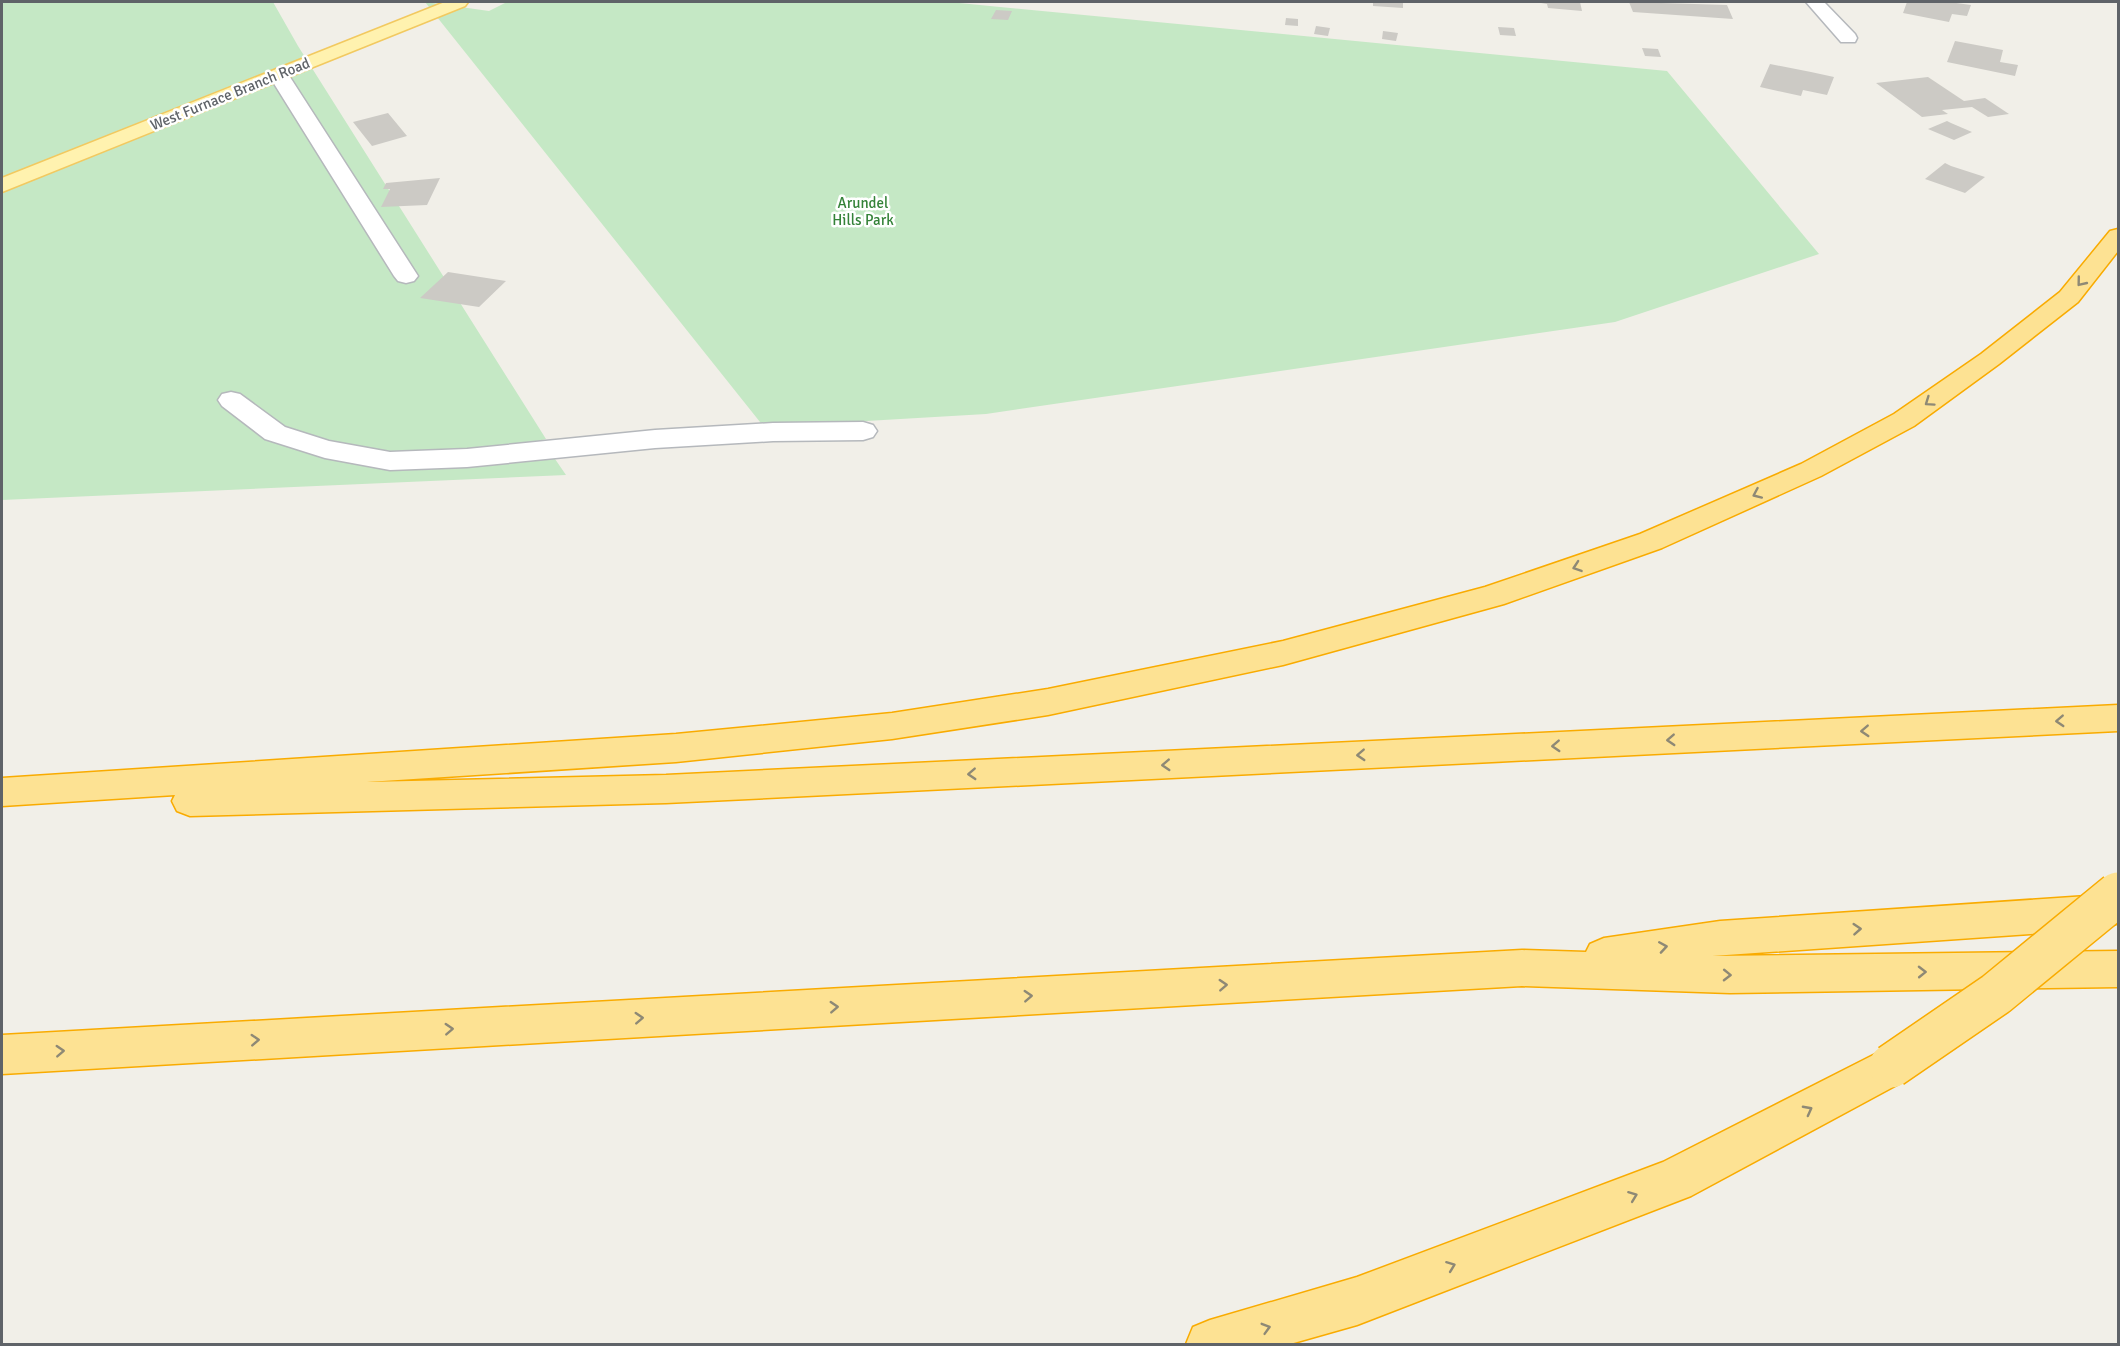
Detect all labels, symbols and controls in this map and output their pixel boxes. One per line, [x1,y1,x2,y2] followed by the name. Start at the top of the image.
[148,54,312,134] street label: West Furnace Branch Road
[832,194,894,229] park label: Arundel Hills Park
[2078,275,2089,286] one-way arrow
[1925,395,1936,406] one-way arrow
[1753,487,1764,499] one-way arrow
[1572,560,1583,572] one-way arrow
[2056,715,2065,728] one-way arrow
[1861,724,1870,737] one-way arrow
[1666,734,1675,747] one-way arrow
[1551,739,1560,752] one-way arrow
[1357,749,1366,762] one-way arrow
[1162,758,1171,771] one-way arrow
[967,768,976,781] one-way arrow
[1852,923,1861,936] one-way arrow
[1658,941,1668,953] one-way arrow
[1918,966,1927,978] one-way arrow
[1723,969,1732,981] one-way arrow
[1219,979,1228,992] one-way arrow
[1024,990,1033,1003] one-way arrow
[829,1001,838,1014] one-way arrow
[635,1012,644,1025] one-way arrow
[445,1023,454,1036] one-way arrow
[250,1034,259,1047] one-way arrow
[55,1045,64,1058] one-way arrow
[1801,1106,1812,1117] one-way arrow
[1627,1191,1638,1203] one-way arrow
[1445,1260,1456,1273] one-way arrow
[1260,1323,1271,1335] one-way arrow

